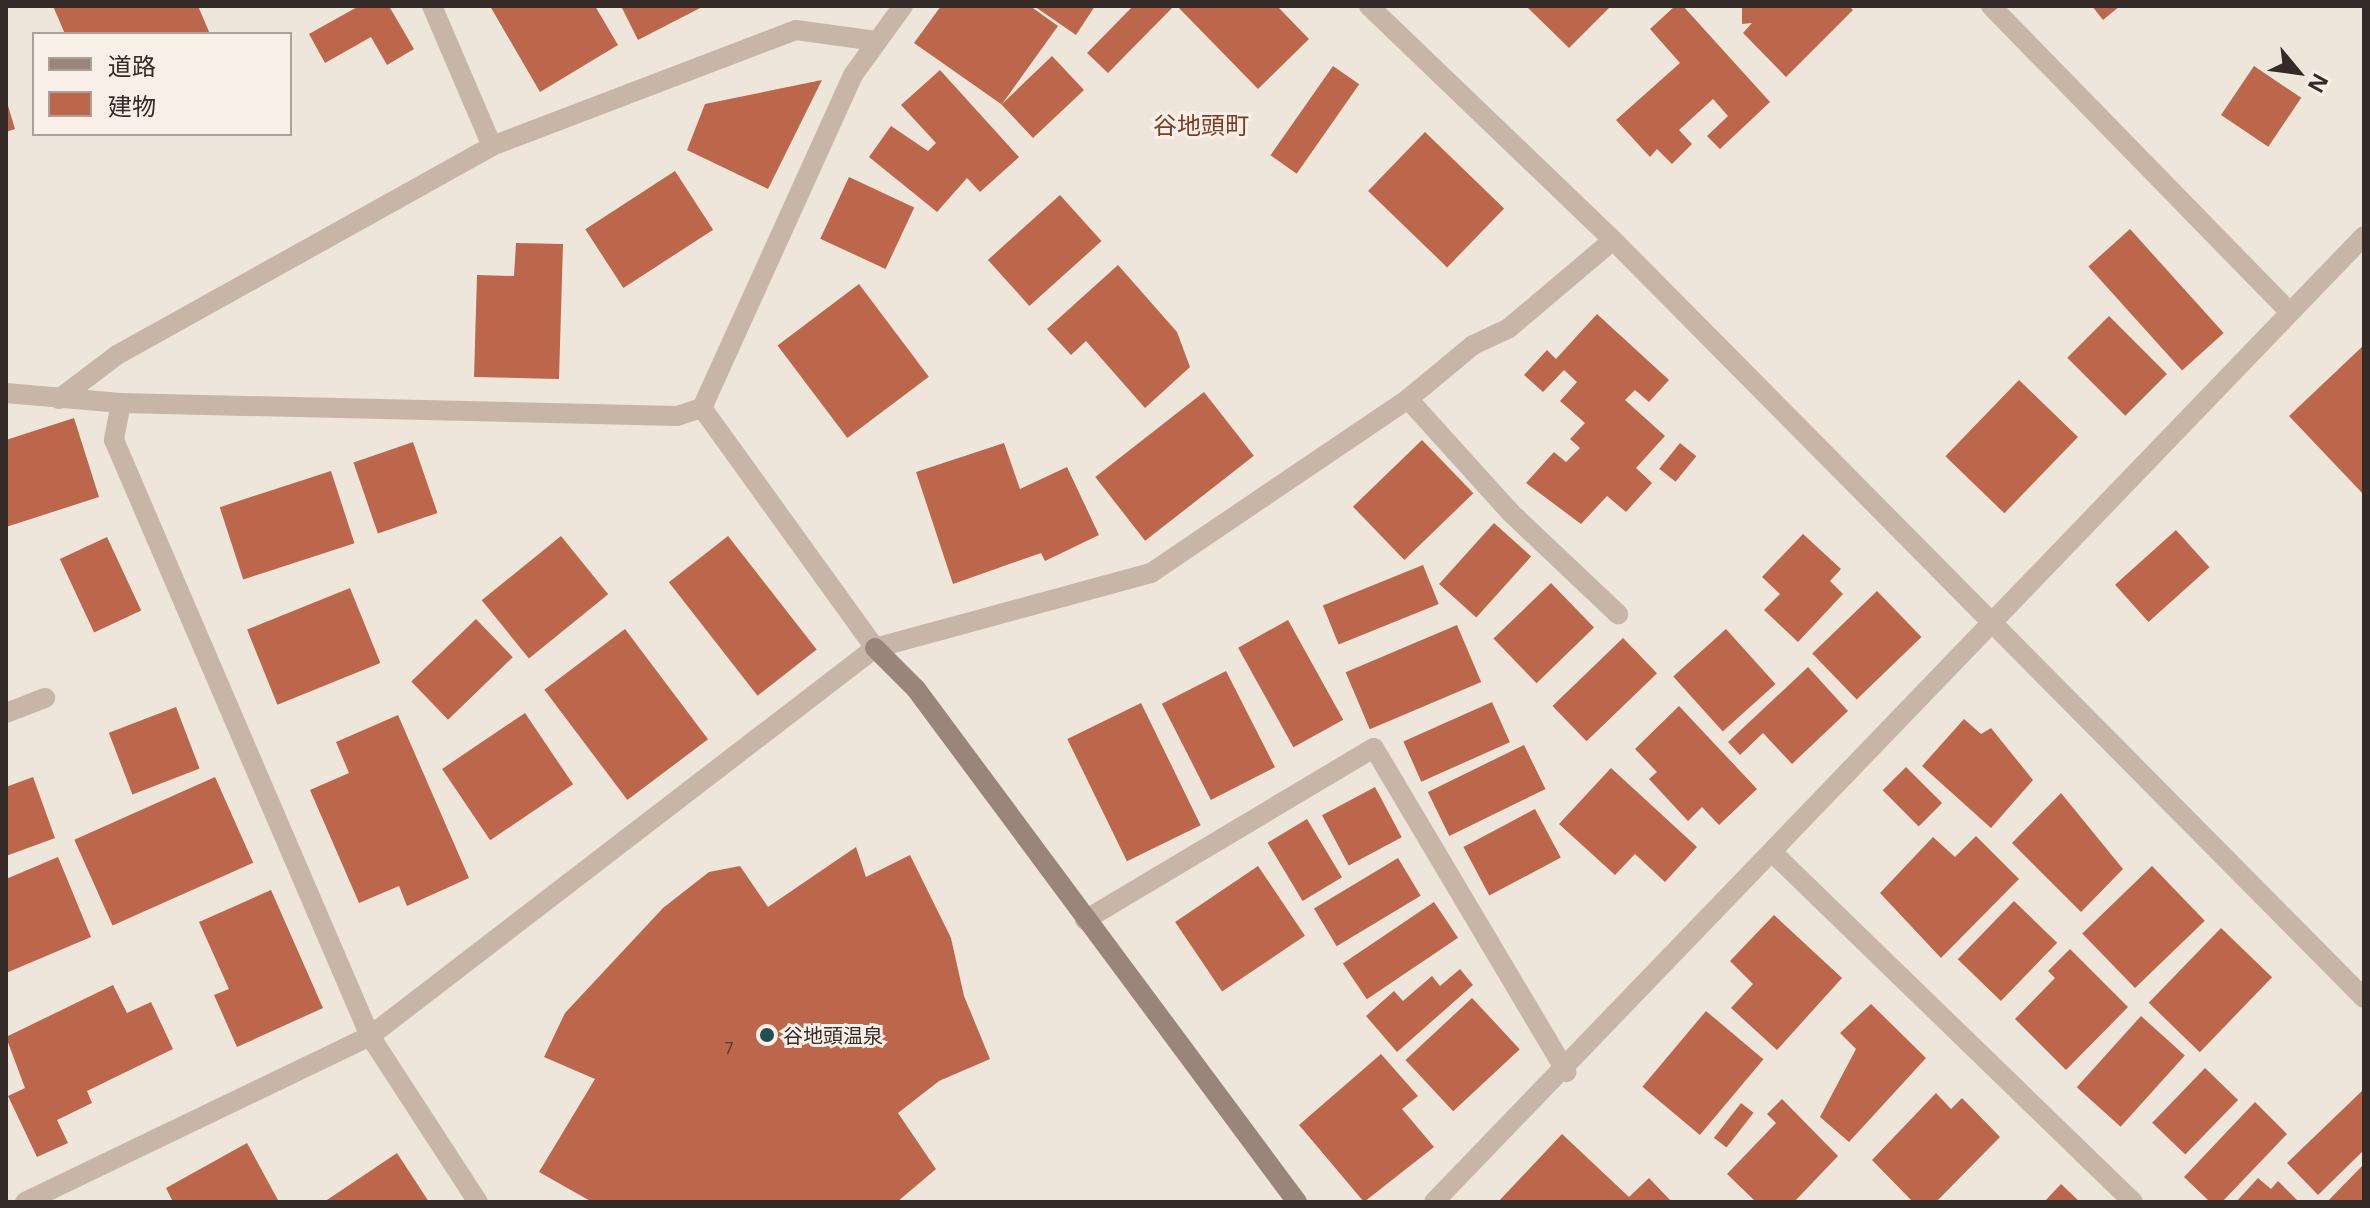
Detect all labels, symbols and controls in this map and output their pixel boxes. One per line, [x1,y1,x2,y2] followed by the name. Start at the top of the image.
[32,32,292,136] legend
[2258,32,2338,112] north arrow
[108,49,156,82] text: 道路
[2302,69,2336,99] text: N
[108,89,156,122] text: 建物
[1153,111,1249,139] district label: 谷地頭町
[783,1023,883,1047] place label: 谷地頭温泉
[758,1026,776,1044] marker: 谷地頭温泉
[724,1038,734,1058] house number: 7

